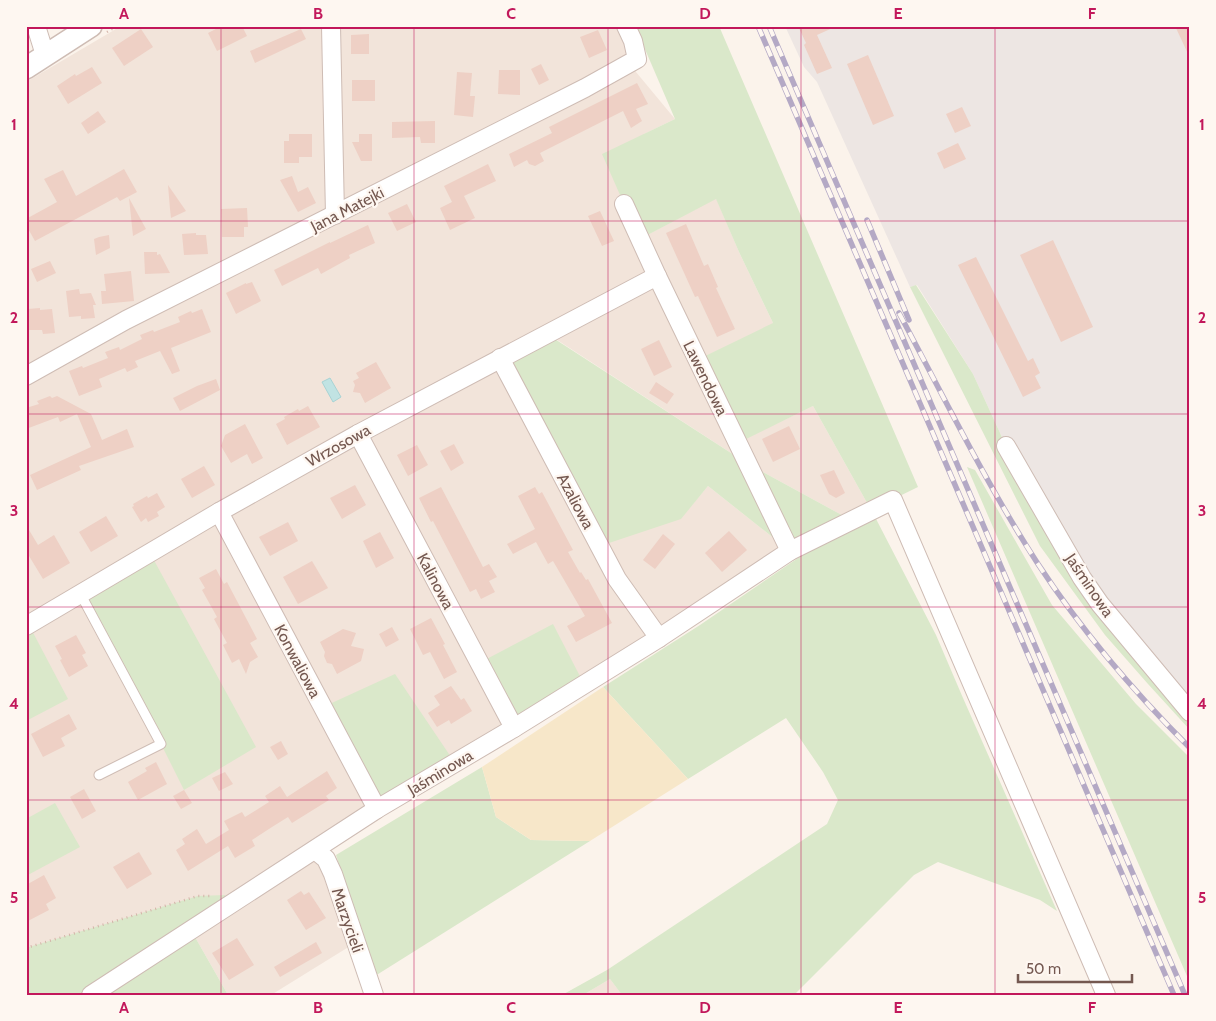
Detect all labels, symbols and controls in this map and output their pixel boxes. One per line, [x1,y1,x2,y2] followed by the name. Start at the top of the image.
[119,4,129,23] text: A
[313,4,323,23] text: B
[506,4,516,23] text: C
[699,4,711,23] text: D
[893,4,903,23] text: E
[1088,4,1097,23] text: F
[11,115,17,134] text: 1
[1199,115,1205,134] text: 1
[307,183,387,236] street label: Jana Matejki
[10,308,18,327] text: 2
[1198,308,1206,327] text: 2
[679,338,732,419] street label: Lawendowa
[303,420,374,471] street label: Wrzosowa
[553,470,598,533] street label: Azaliowa
[10,501,18,520] text: 3
[1198,501,1206,520] text: 3
[1061,549,1118,621] street label: Jaśminowa
[413,550,458,613] street label: Kalinowa
[270,621,325,701] street label: Konwaliowa
[9,694,19,713] text: 4
[1197,694,1207,713] text: 4
[403,745,477,800] street label: Jaśminowa
[328,885,367,955] street label: Marzycieli
[10,888,18,907] text: 5
[1198,888,1206,907] text: 5
[1018,951,1132,983] scale bar
[1026,960,1061,978] text: 50 m
[119,998,129,1017] text: A
[313,998,323,1017] text: B
[506,998,516,1017] text: C
[699,998,711,1017] text: D
[893,998,903,1017] text: E
[1088,998,1097,1017] text: F

